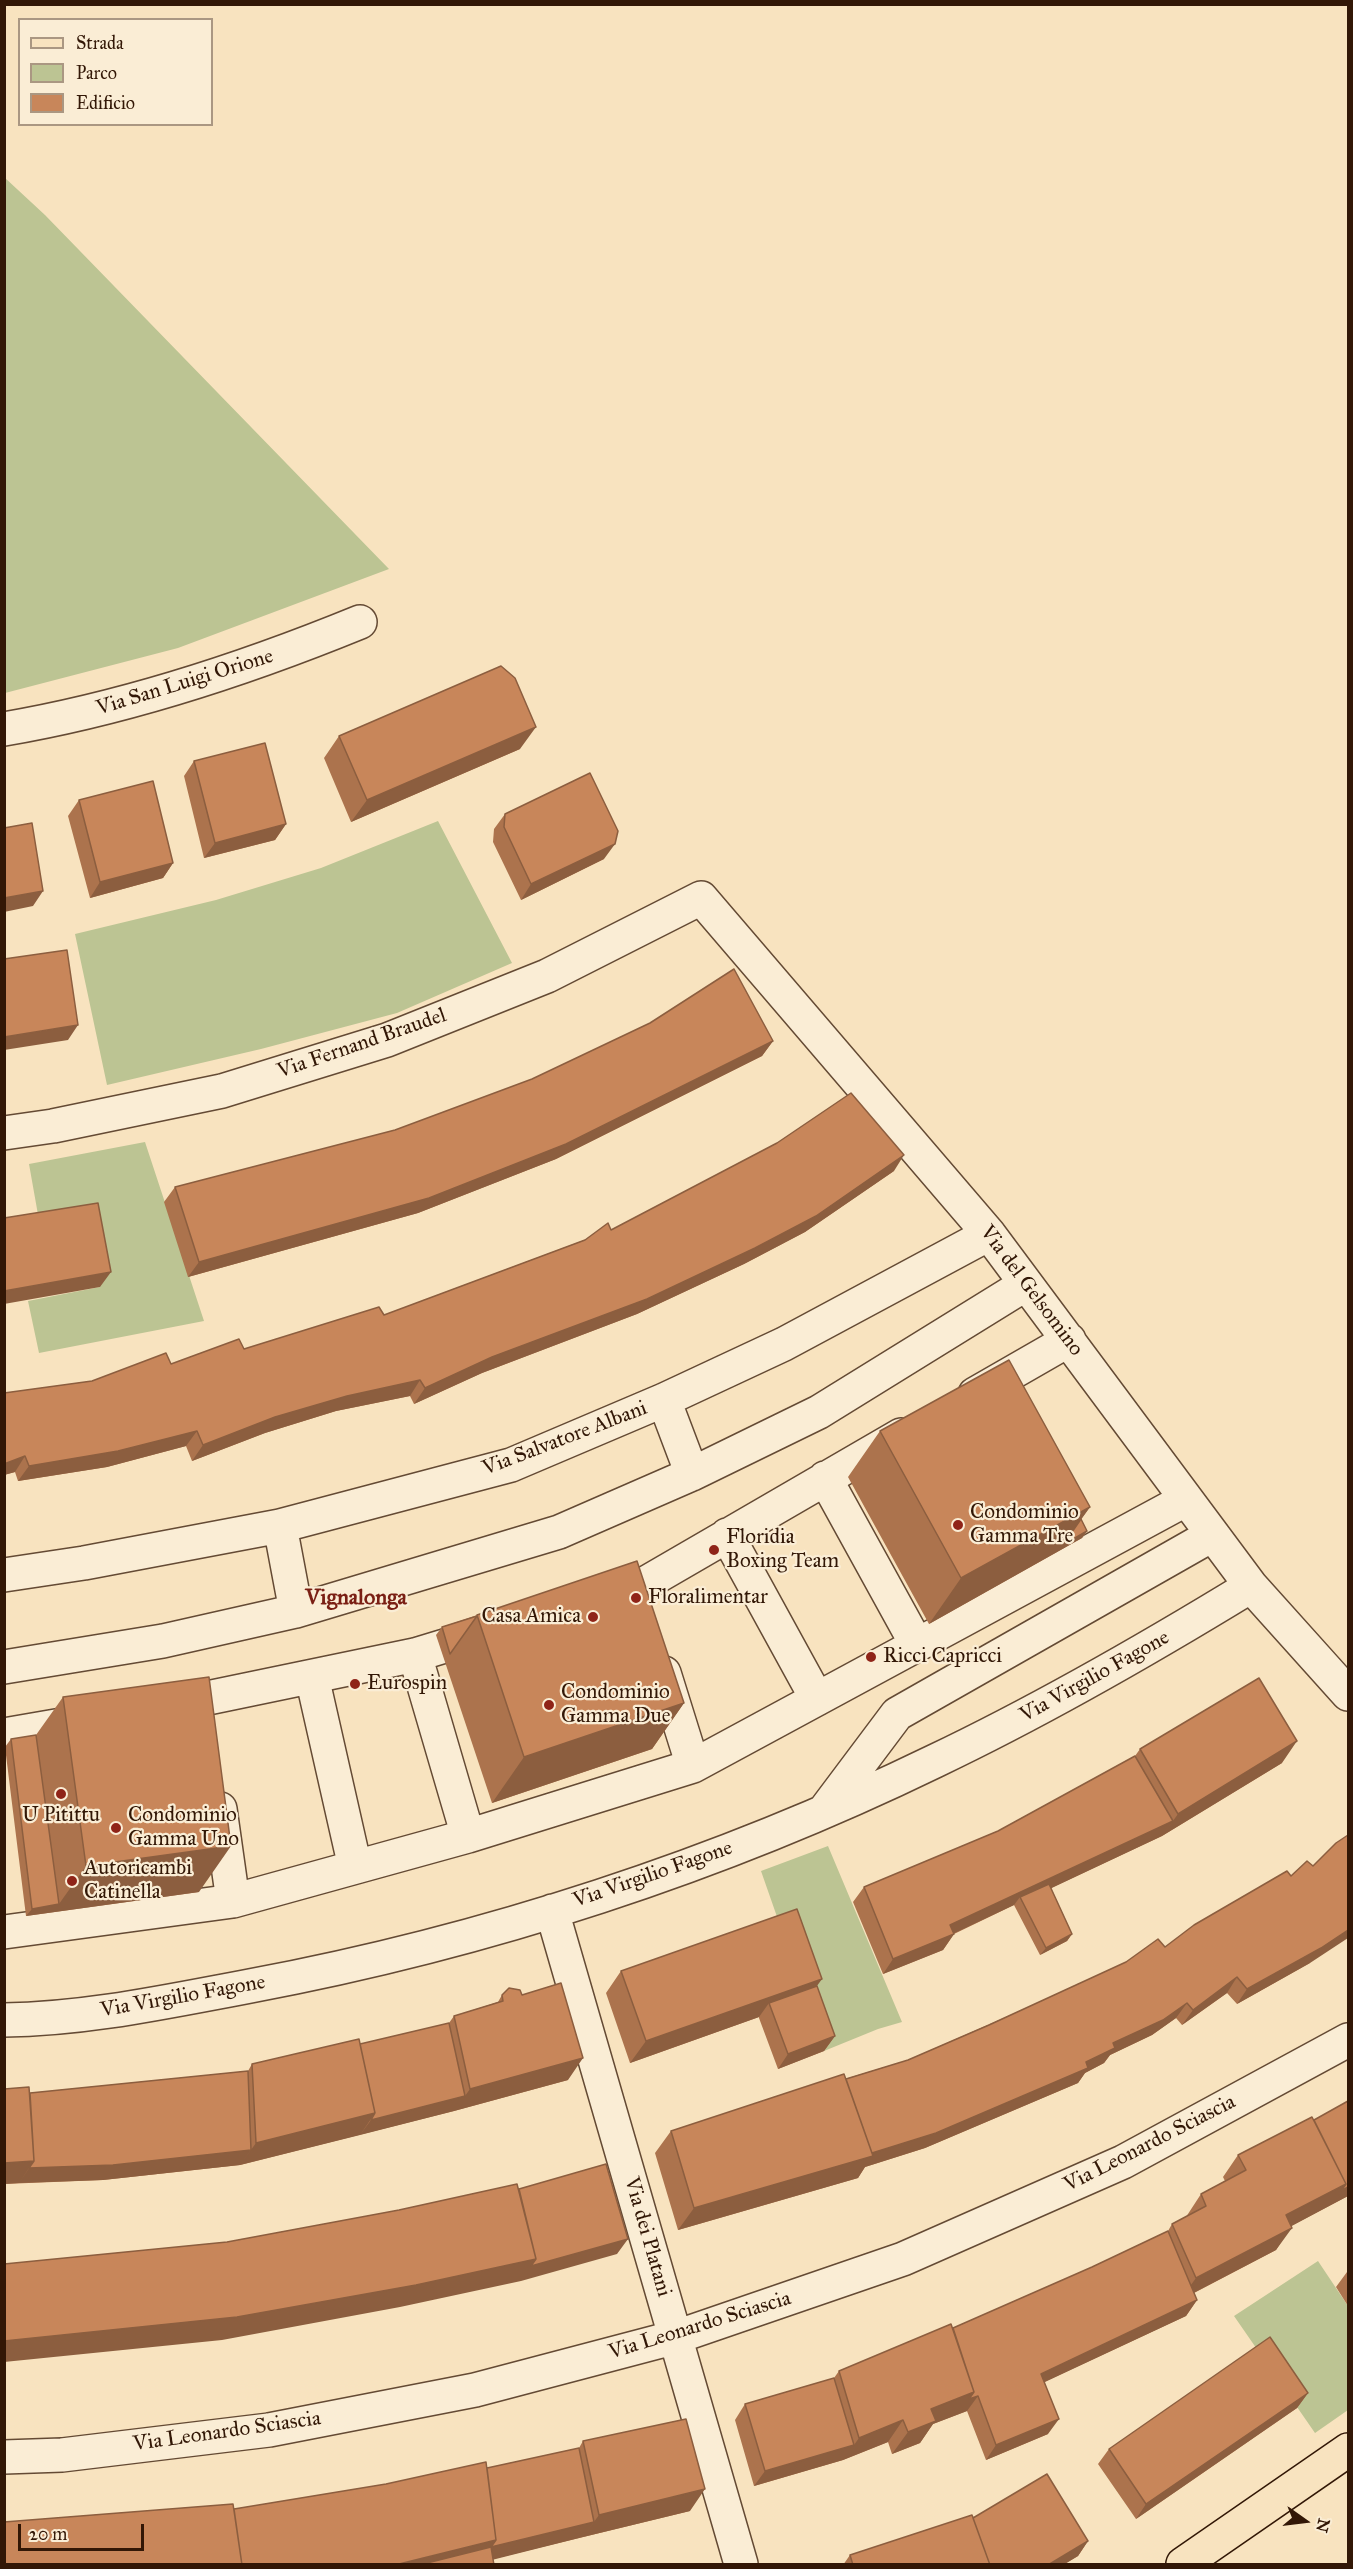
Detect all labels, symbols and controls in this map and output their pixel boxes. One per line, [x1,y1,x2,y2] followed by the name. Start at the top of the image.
[18,18,213,126] legend
[76,32,124,54] text: Strada
[76,62,117,84] text: Parco
[76,92,135,114] text: Edificio
[94,644,276,722] street label: Via San Luigi Orione
[274,1003,450,1085] street label: Via Fernand Braudel
[974,1221,1088,1361] street label: Via del Gelsomino
[479,1396,651,1482] street label: Via Salvatore Albani
[970,1500,1079,1550] place label: Condominio Gamma Tre
[951,1518,965,1532] marker: Condominio Gamma Tre
[726,1525,839,1575] place label: Floridia Boxing Team
[707,1543,721,1557] marker: Floridia Boxing Team
[648,1585,768,1611] place label: Floralimentar
[305,1586,407,1612] district label: Vignalonga
[629,1591,643,1605] marker: Floralimentar
[482,1604,581,1630] place label: Casa Amica
[586,1610,600,1624] marker: Casa Amica
[1016,1626,1174,1728] street label: Via Virgilio Fagone
[883,1644,1002,1670] place label: Ricci Capricci
[864,1650,878,1664] marker: Ricci Capricci
[367,1671,447,1697] place label: Eurospin
[348,1677,362,1691] marker: Eurospin
[561,1680,670,1730] place label: Condominio Gamma Due
[542,1698,556,1712] marker: Condominio Gamma Due
[54,1787,68,1801] marker: U Pitittu
[22,1803,100,1829] place label: U Pitittu
[128,1803,239,1853] place label: Condominio Gamma Uno
[109,1821,123,1835] marker: Condominio Gamma Uno
[570,1836,736,1914] street label: Via Virgilio Fagone
[84,1856,192,1906] place label: Autoricambi Catinella
[65,1874,79,1888] marker: Autoricambi Catinella
[99,1970,267,2024] street label: Via Virgilio Fagone
[1060,2090,1240,2198] street label: Via Leonardo Sciascia
[618,2174,676,2300] street label: Via dei Platani
[606,2286,794,2366] street label: Via Leonardo Sciascia
[132,2406,322,2458] street label: Via Leonardo Sciascia
[1275,2491,1335,2551] north arrow
[21,2512,147,2550] scale bar
[1312,2517,1334,2534] text: N
[29,2523,67,2545] text: 20 m

